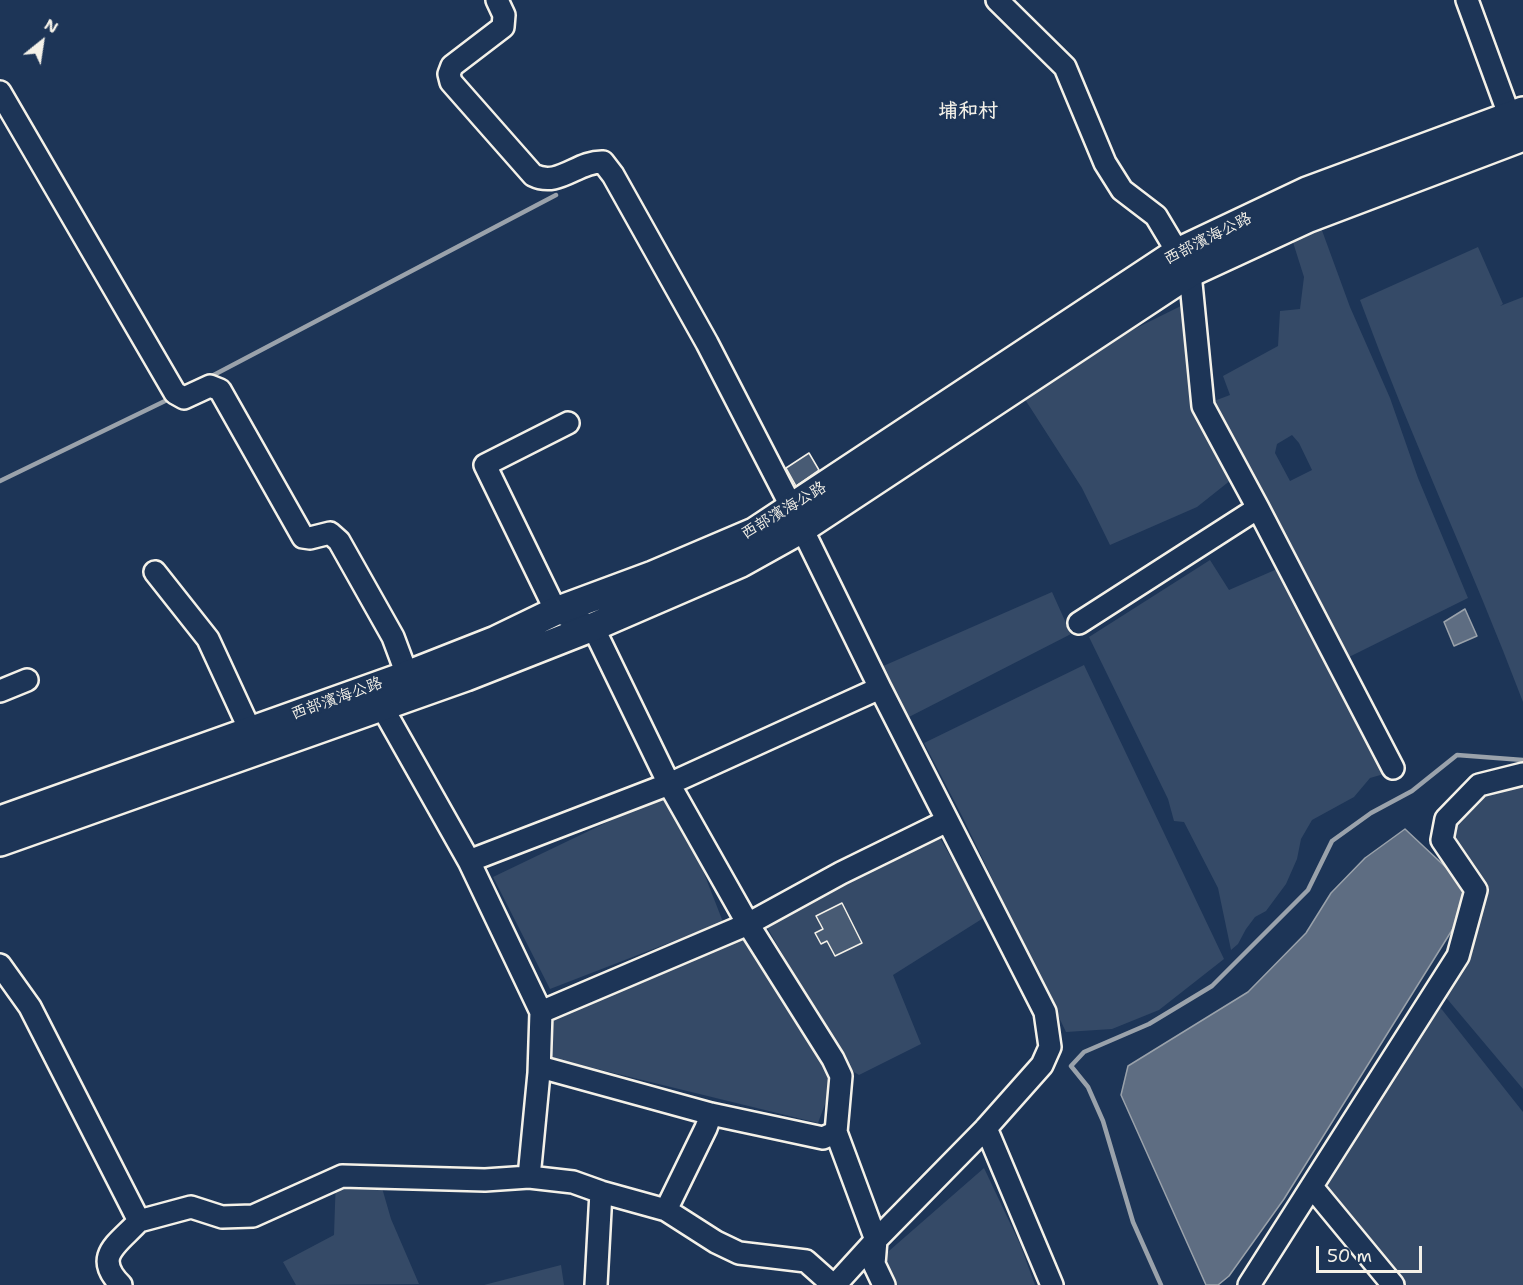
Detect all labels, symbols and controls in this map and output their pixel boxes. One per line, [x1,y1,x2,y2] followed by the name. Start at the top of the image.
[12,12,72,72] north arrow
[41,14,62,38] text: N
[938,100,998,124] district label: 埔和村
[1161,209,1255,269] street label: 西部濱海公路
[738,478,830,544] street label: 西部濱海公路
[289,674,385,724] street label: 西部濱海公路
[1319,1234,1426,1272] scale bar
[1327,1244,1372,1268] text: 50 m

